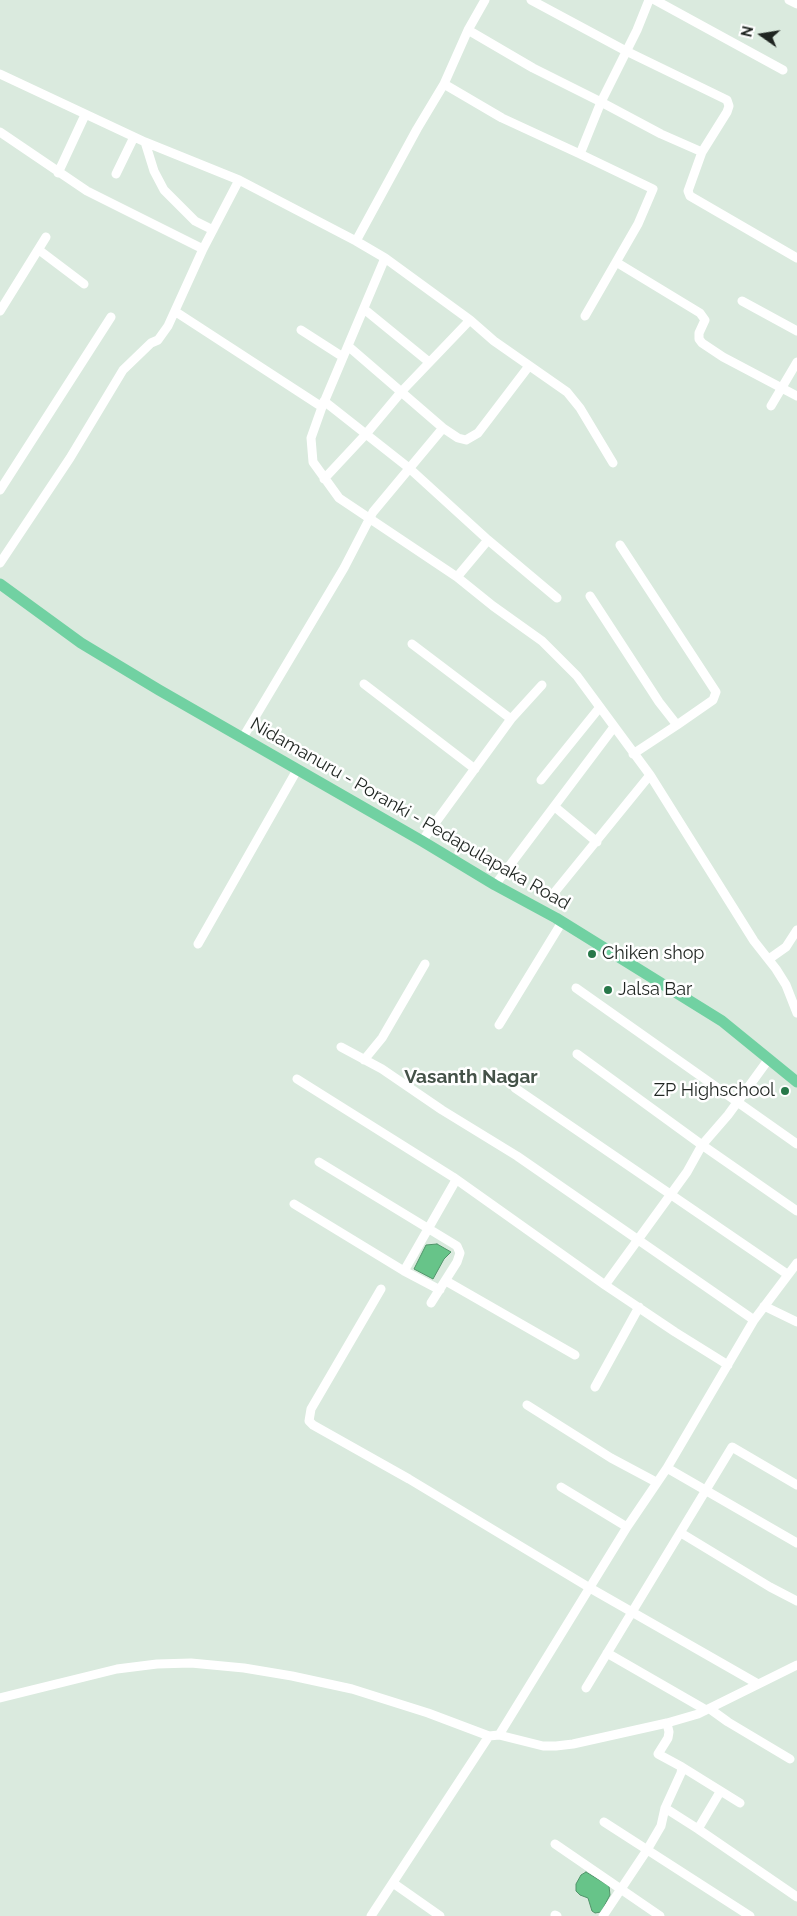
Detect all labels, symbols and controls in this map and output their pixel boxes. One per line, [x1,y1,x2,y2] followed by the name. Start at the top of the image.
[737,10,787,60] north arrow
[738,25,756,39] text: N
[246,713,574,915] street label: Nidamanuru - Poranki - Pedapulapaka Road
[602,943,704,965] place label: Chiken shop
[586,948,598,960] marker: Chiken shop
[618,979,692,1001] place label: Jalsa Bar
[602,984,614,996] marker: Jalsa Bar
[404,1066,538,1088] district label: Vasanth Nagar
[654,1080,775,1102] place label: ZP Highschool
[779,1085,791,1097] marker: ZP Highschool

